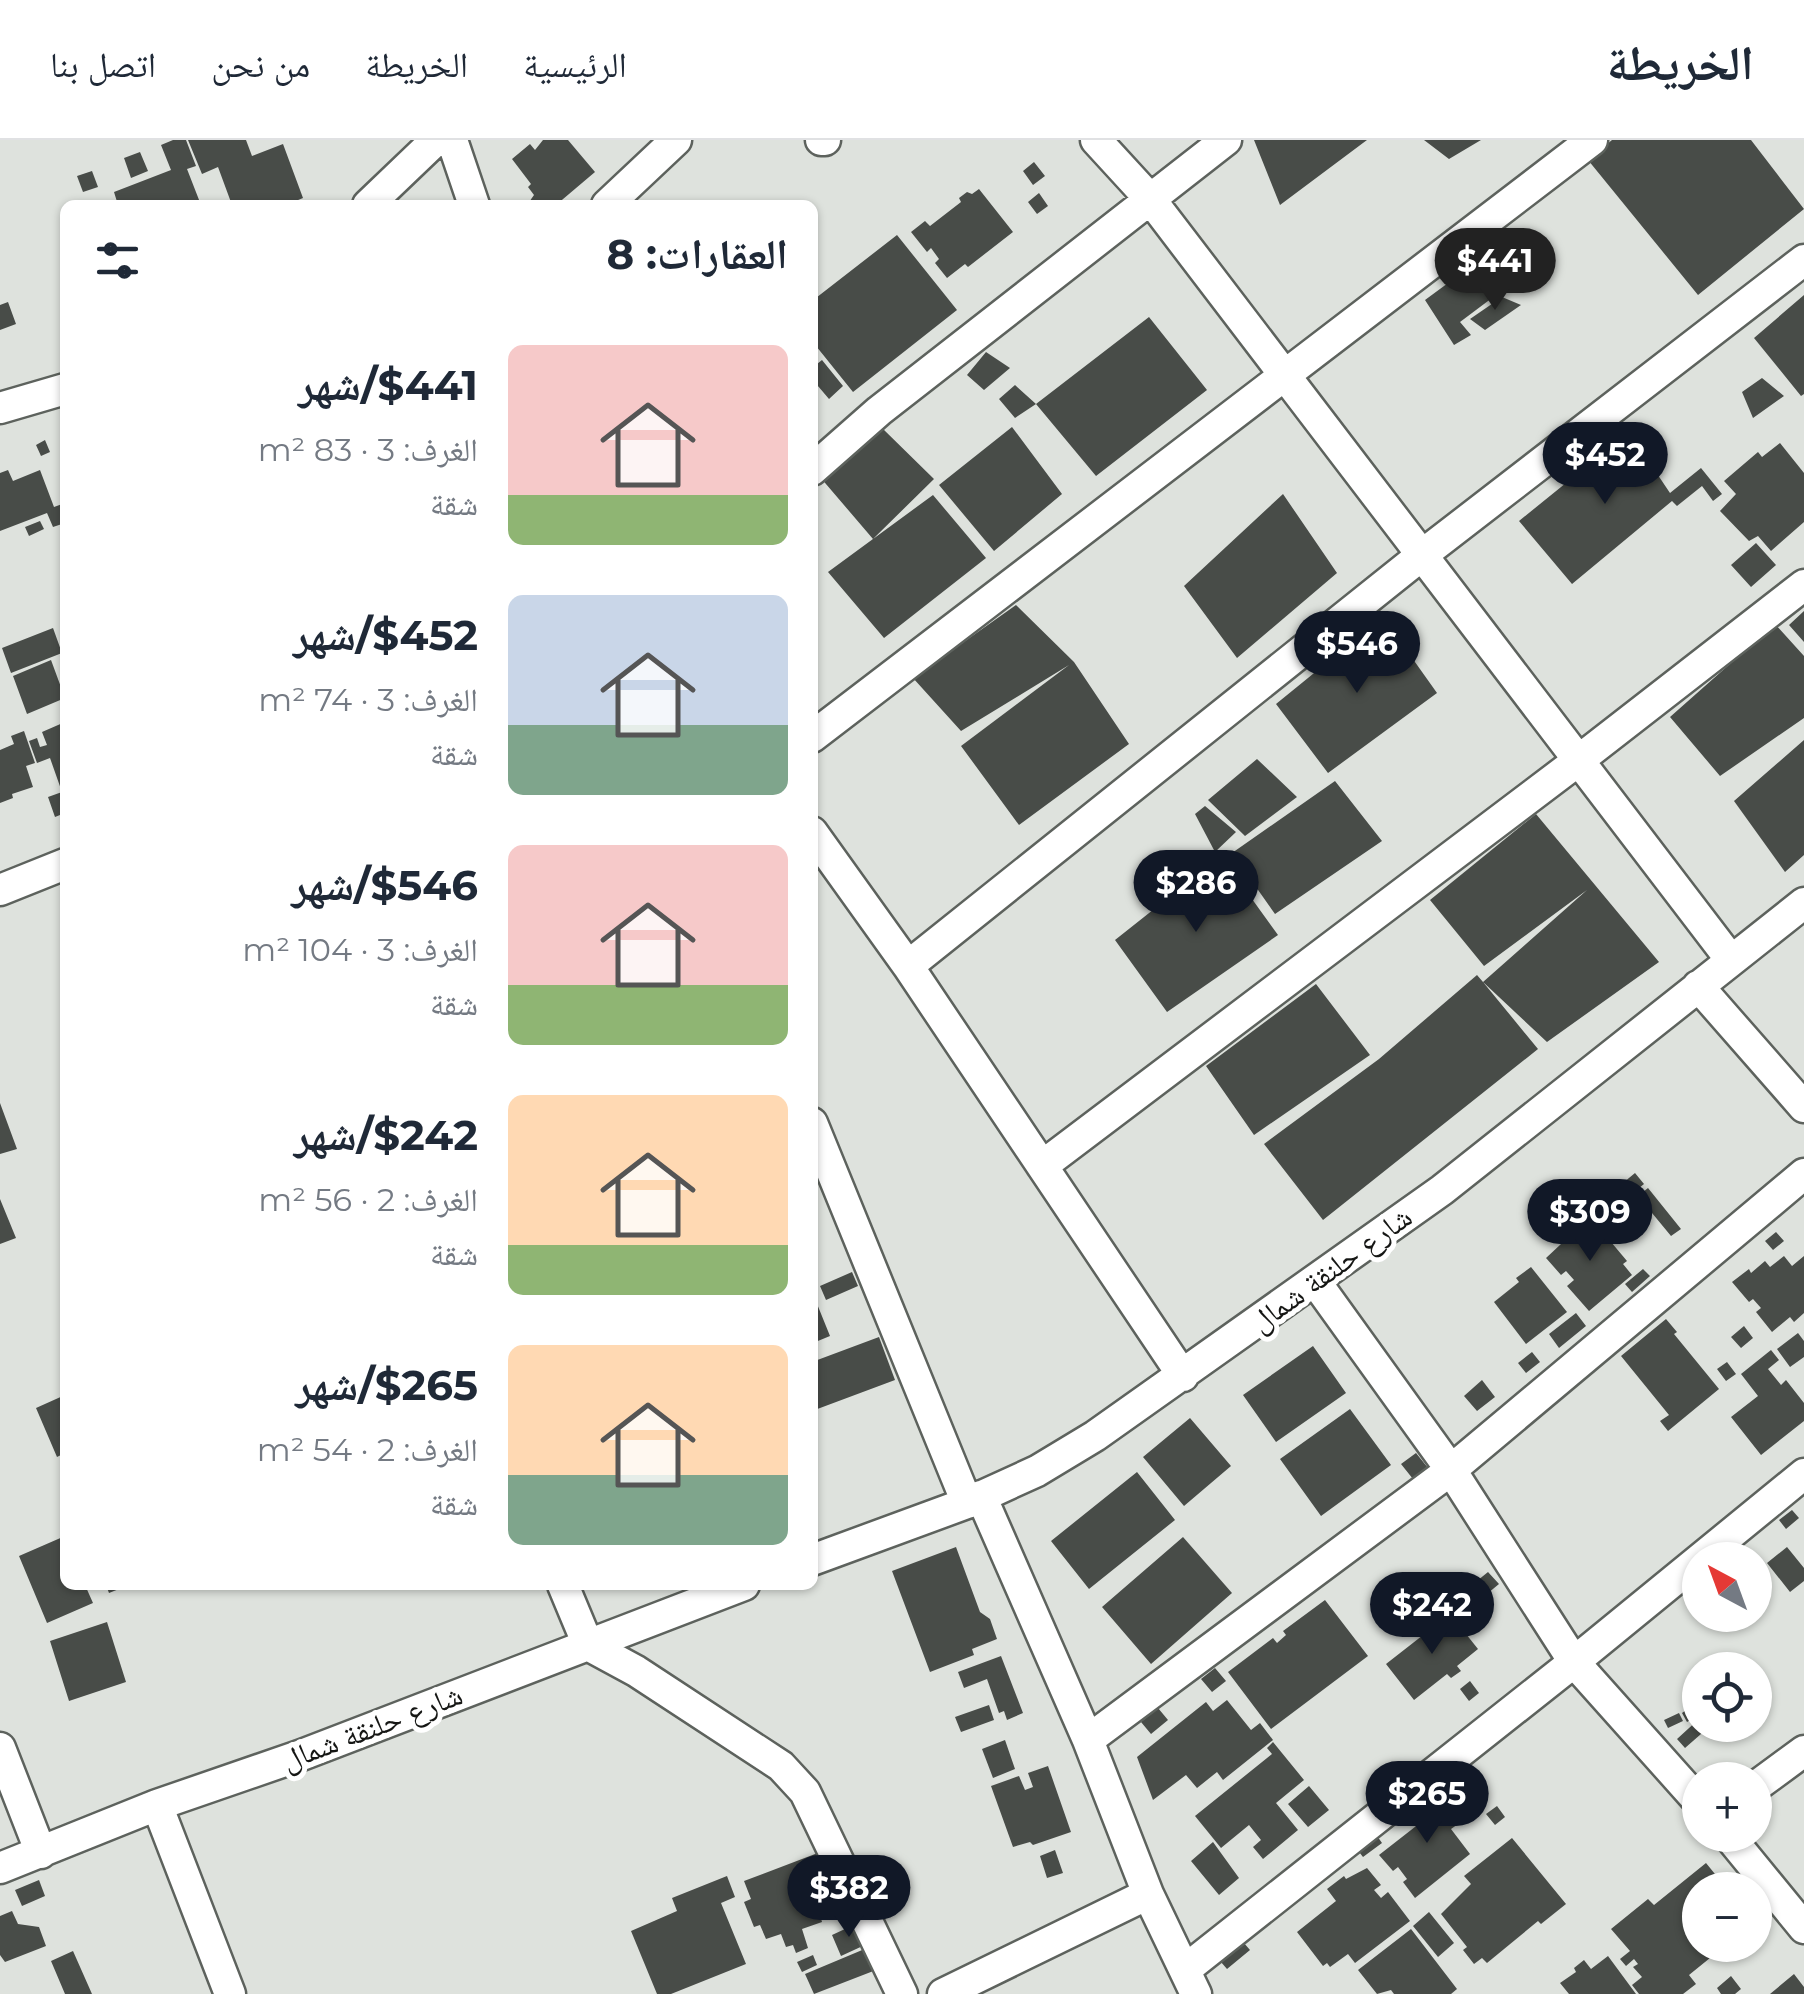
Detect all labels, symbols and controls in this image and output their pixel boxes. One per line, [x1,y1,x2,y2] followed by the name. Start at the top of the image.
[1607,34,1754,92] text: الخريطة
[50,43,156,86] text: اتصل بنا
[211,43,310,86] text: من نحن
[365,43,468,86] text: الخريطة
[523,43,627,86] text: الرئيسية
[607,228,788,280] text: العقارات: 8
[1436,228,1554,313] pin: $441
[90,233,145,288] icon: filters
[1457,241,1533,280] text: $441
[298,359,478,411] text: $441/شهر
[588,385,708,505] icon: home
[1546,422,1664,507] pin: $452
[258,430,478,469] text: الغرف: 3 · 83 m²
[1565,435,1645,474] text: $452
[430,484,478,523] text: شقة
[293,609,478,661] text: $452/شهر
[1298,611,1416,696] pin: $546
[1316,624,1398,663] text: $546
[588,635,708,755] icon: home
[258,680,478,719] text: الغرف: 3 · 74 m²
[430,734,478,773] text: شقة
[1137,850,1255,935] pin: $286
[291,859,478,911] text: $546/شهر
[1156,863,1236,902] text: $286
[588,885,708,1005] icon: home
[242,930,478,969] text: الغرف: 3 · 104 m²
[430,984,478,1023] text: شقة
[294,1109,478,1161] text: $242/شهر
[588,1135,708,1255] icon: home
[1531,1179,1649,1264] pin: $309
[258,1180,478,1219] text: الغرف: 2 · 56 m²
[1549,1192,1631,1231] text: $309
[1243,1198,1420,1341] street label: شارع حلنقة شمال
[430,1234,478,1273] text: شقة
[296,1359,478,1411] text: $265/شهر
[588,1385,708,1505] icon: home
[257,1430,478,1469] text: الغرف: 2 · 54 m²
[430,1484,478,1523] text: شقة
[1682,1542,1772,1632] north arrow
[1682,1542,1772,1962] map controls
[1373,1572,1491,1657] pin: $242
[1392,1585,1472,1624] text: $242
[1682,1652,1772,1742] button: locate
[276,1676,468,1779] street label: شارع حلنقة شمال
[1368,1761,1486,1846] pin: $265
[1682,1762,1772,1852] button: +
[1388,1774,1466,1813] text: $265
[790,1855,908,1940] pin: $382
[809,1868,889,1907] text: $382
[1682,1872,1772,1962] button: −

